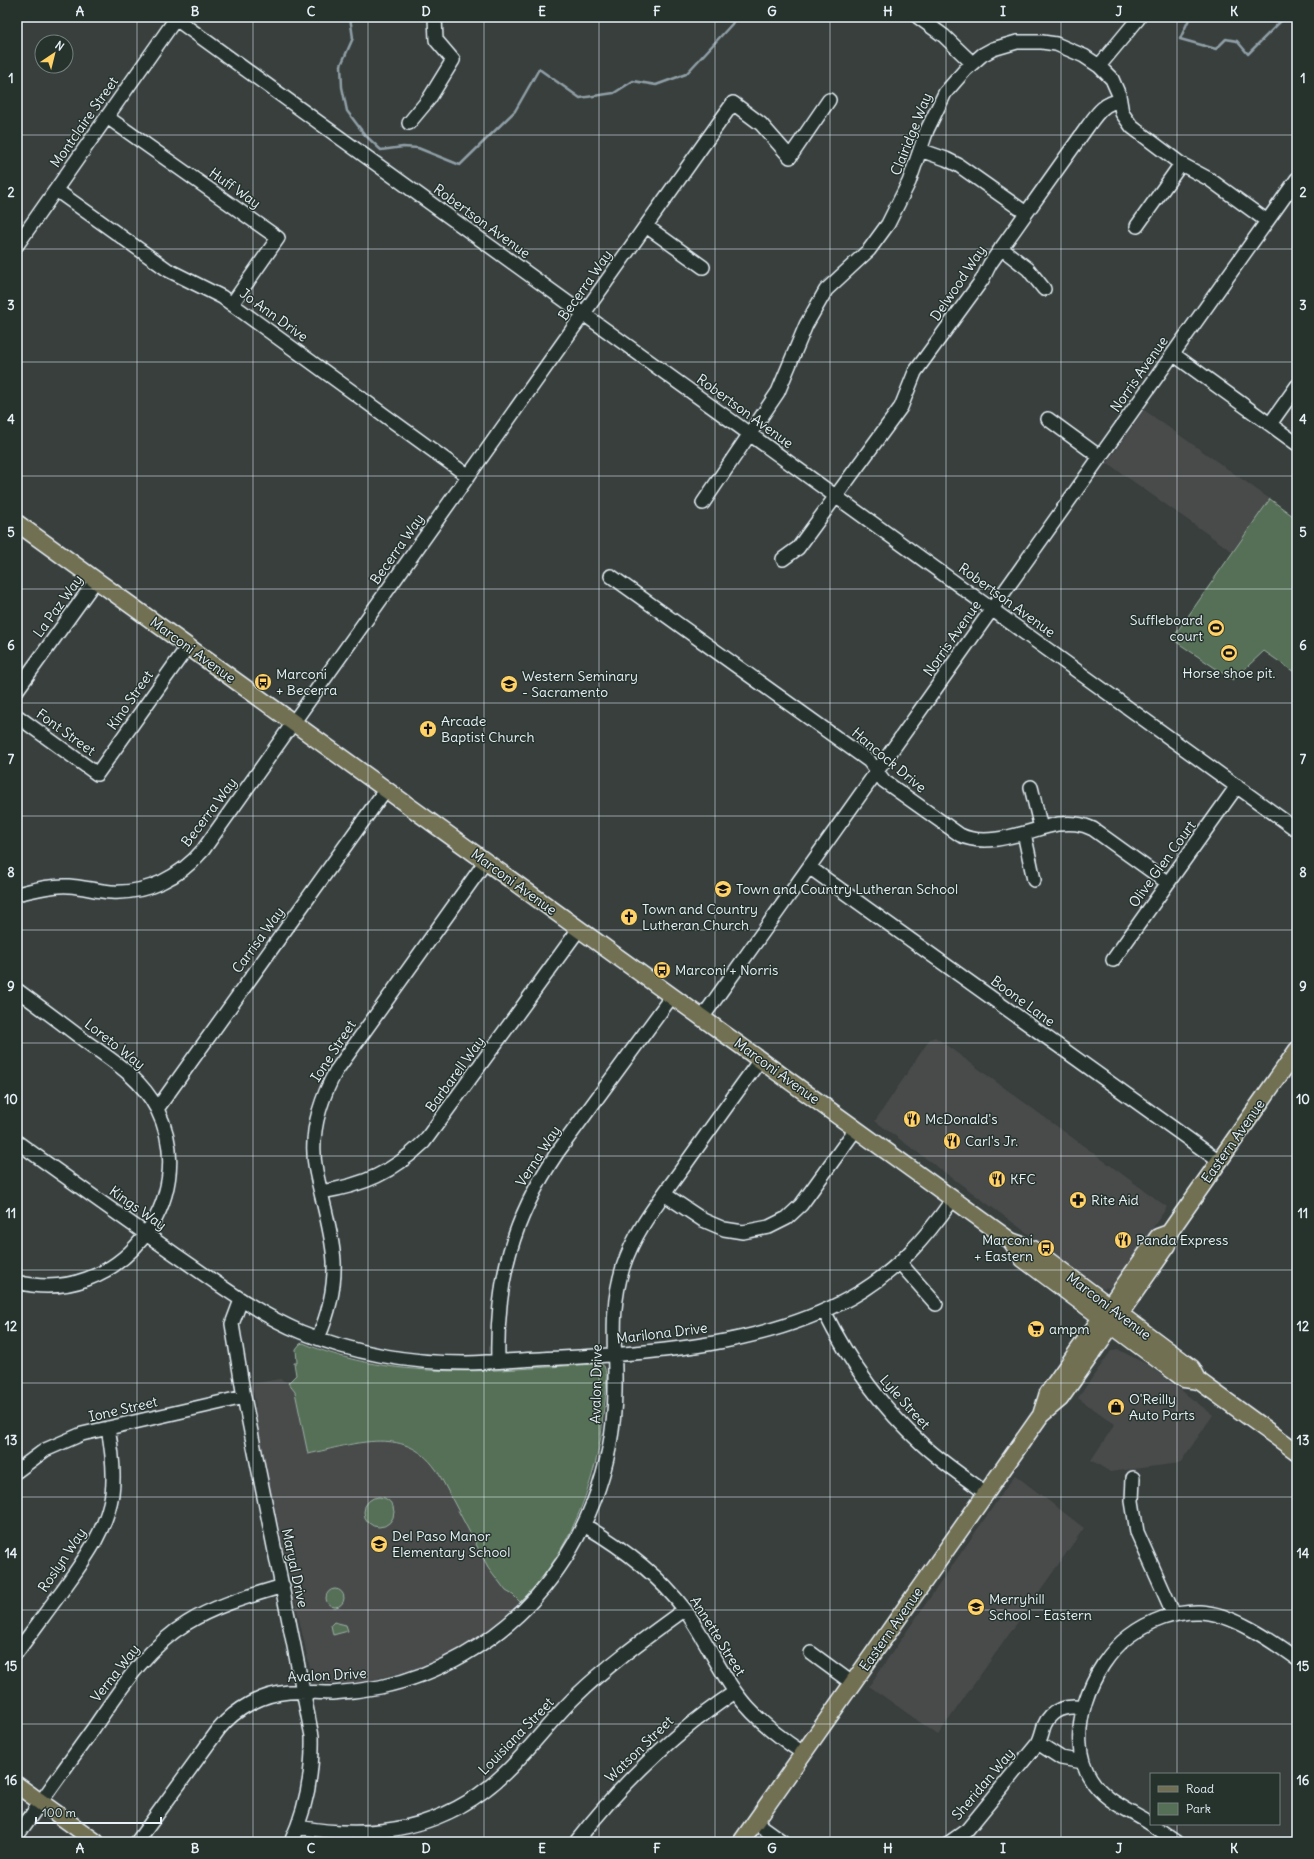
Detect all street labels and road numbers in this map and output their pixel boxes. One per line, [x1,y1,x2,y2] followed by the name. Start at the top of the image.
[46,73,122,171] street label: Montclaire Street
[886,90,936,178] street label: Clairidge Way
[206,164,264,212] street label: Huff Way
[430,180,534,262] street label: Robertson Avenue
[926,242,990,324] street label: Delwood Way
[554,246,616,324] street label: Becerra Way
[236,284,312,346] street label: Jo Ann Drive
[1106,333,1172,415] street label: Norris Avenue
[693,370,797,452] street label: Robertson Avenue
[366,510,428,588] street label: Becerra Way
[955,559,1059,641] street label: Robertson Avenue
[29,571,87,641] street label: La Paz Way
[919,597,985,679] street label: Norris Avenue
[147,613,239,687] street label: Marconi Avenue
[103,667,157,733] street label: Kino Street
[33,705,99,760] street label: Font Street
[848,724,930,796] street label: Hancock Drive
[177,774,241,850] street label: Becerra Way
[1125,817,1200,911] street label: Olive Glen Court
[468,845,560,919] street label: Marconi Avenue
[228,903,288,977] street label: Carrisa Way
[987,972,1059,1030] street label: Boone Lane
[81,1015,149,1073] street label: Loreto Way
[306,1017,360,1085] street label: Ione Street
[422,1033,488,1115] street label: Barbarell Way
[731,1034,823,1108] street label: Marconi Avenue
[1197,1095,1269,1187] street label: Eastern Avenue
[512,1122,564,1190] street label: Verna Way
[106,1182,170,1234] street label: Kings Way
[1063,1268,1155,1344] street label: Marconi Avenue
[615,1318,709,1348] street label: Marilona Drive
[586,1344,606,1424] street label: Avalon Drive
[876,1371,934,1433] street label: Lyle Street
[87,1392,159,1426] street label: Ione Street
[34,1524,90,1596] street label: Roslyn Way
[278,1527,312,1609] street label: Maryal Drive
[855,1583,927,1675] street label: Eastern Avenue
[686,1593,750,1679] street label: Annette Street
[87,1640,143,1706] street label: Verna Way
[287,1664,367,1686] street label: Avalon Drive
[474,1693,558,1779] street label: Louisiana Street
[601,1712,677,1786] street label: Watson Street
[948,1744,1018,1824] street label: Sheridan Way

